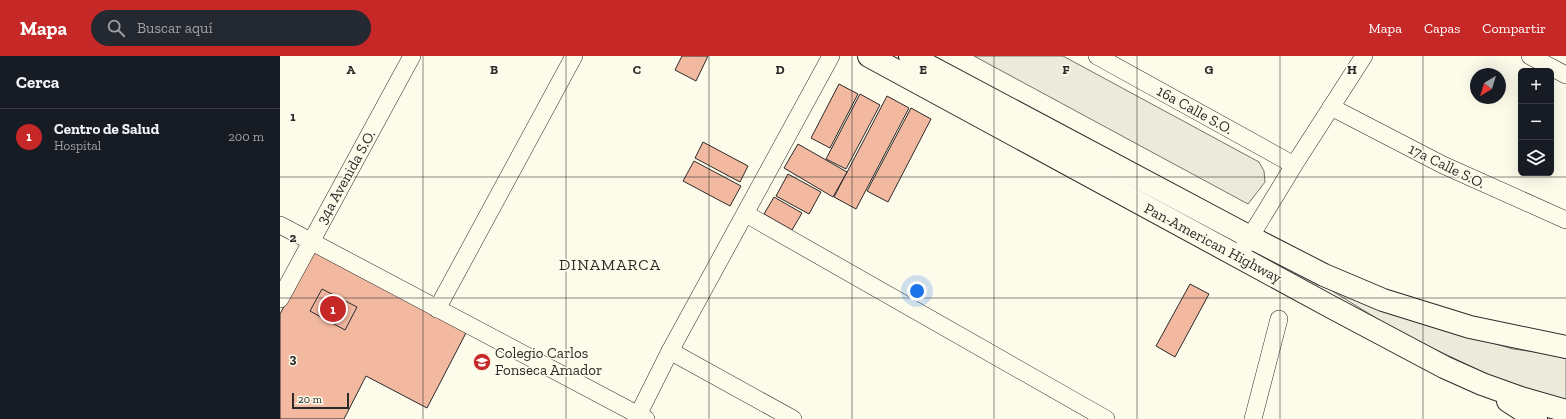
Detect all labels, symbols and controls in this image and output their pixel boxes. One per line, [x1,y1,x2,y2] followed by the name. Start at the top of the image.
[91,10,371,46] search box
[20,17,67,40] text: Mapa
[105,17,127,39] icon: search
[137,19,213,37] text: Buscar aquí
[1369,20,1402,37] text: Mapa
[1424,20,1460,37] text: Capas
[1482,20,1546,37] text: Compartir
[347,62,356,77] text: A
[490,62,498,77] text: B
[633,62,641,77] text: C
[775,62,785,77] text: D
[919,62,927,77] text: E
[1062,62,1070,77] text: F
[1205,62,1214,77] text: G
[1347,62,1357,77] text: H
[1470,68,1506,104] north arrow
[1518,68,1554,176] map controls
[1518,68,1554,104] button: +
[16,72,59,92] text: Cerca
[1154,82,1236,138] street label: 16a Calle S.O.
[1518,104,1554,140] button: −
[290,109,296,124] text: 1
[54,120,159,138] text: Centro de Salud
[313,127,379,227] street label: 34a Avenida S.O.
[26,129,32,144] text: 1
[228,129,264,144] text: 200 m
[54,138,101,153] text: Hospital
[1406,140,1488,192] street label: 17a Calle S.O.
[1518,140,1554,176] button: layers
[1141,199,1285,287] street label: Pan-American Highway
[290,230,297,245] text: 2
[559,255,661,274] district label: DINAMARCA
[907,281,927,301] your location
[320,294,346,324] pin: 1
[495,344,602,379] place label: Colegio Carlos Fonseca Amador
[290,351,297,366] text: 3
[472,352,492,372] school or university icon: Colegio Carlos Fonseca Amador
[292,391,349,410] scale bar
[298,393,322,406] text: 20 m

